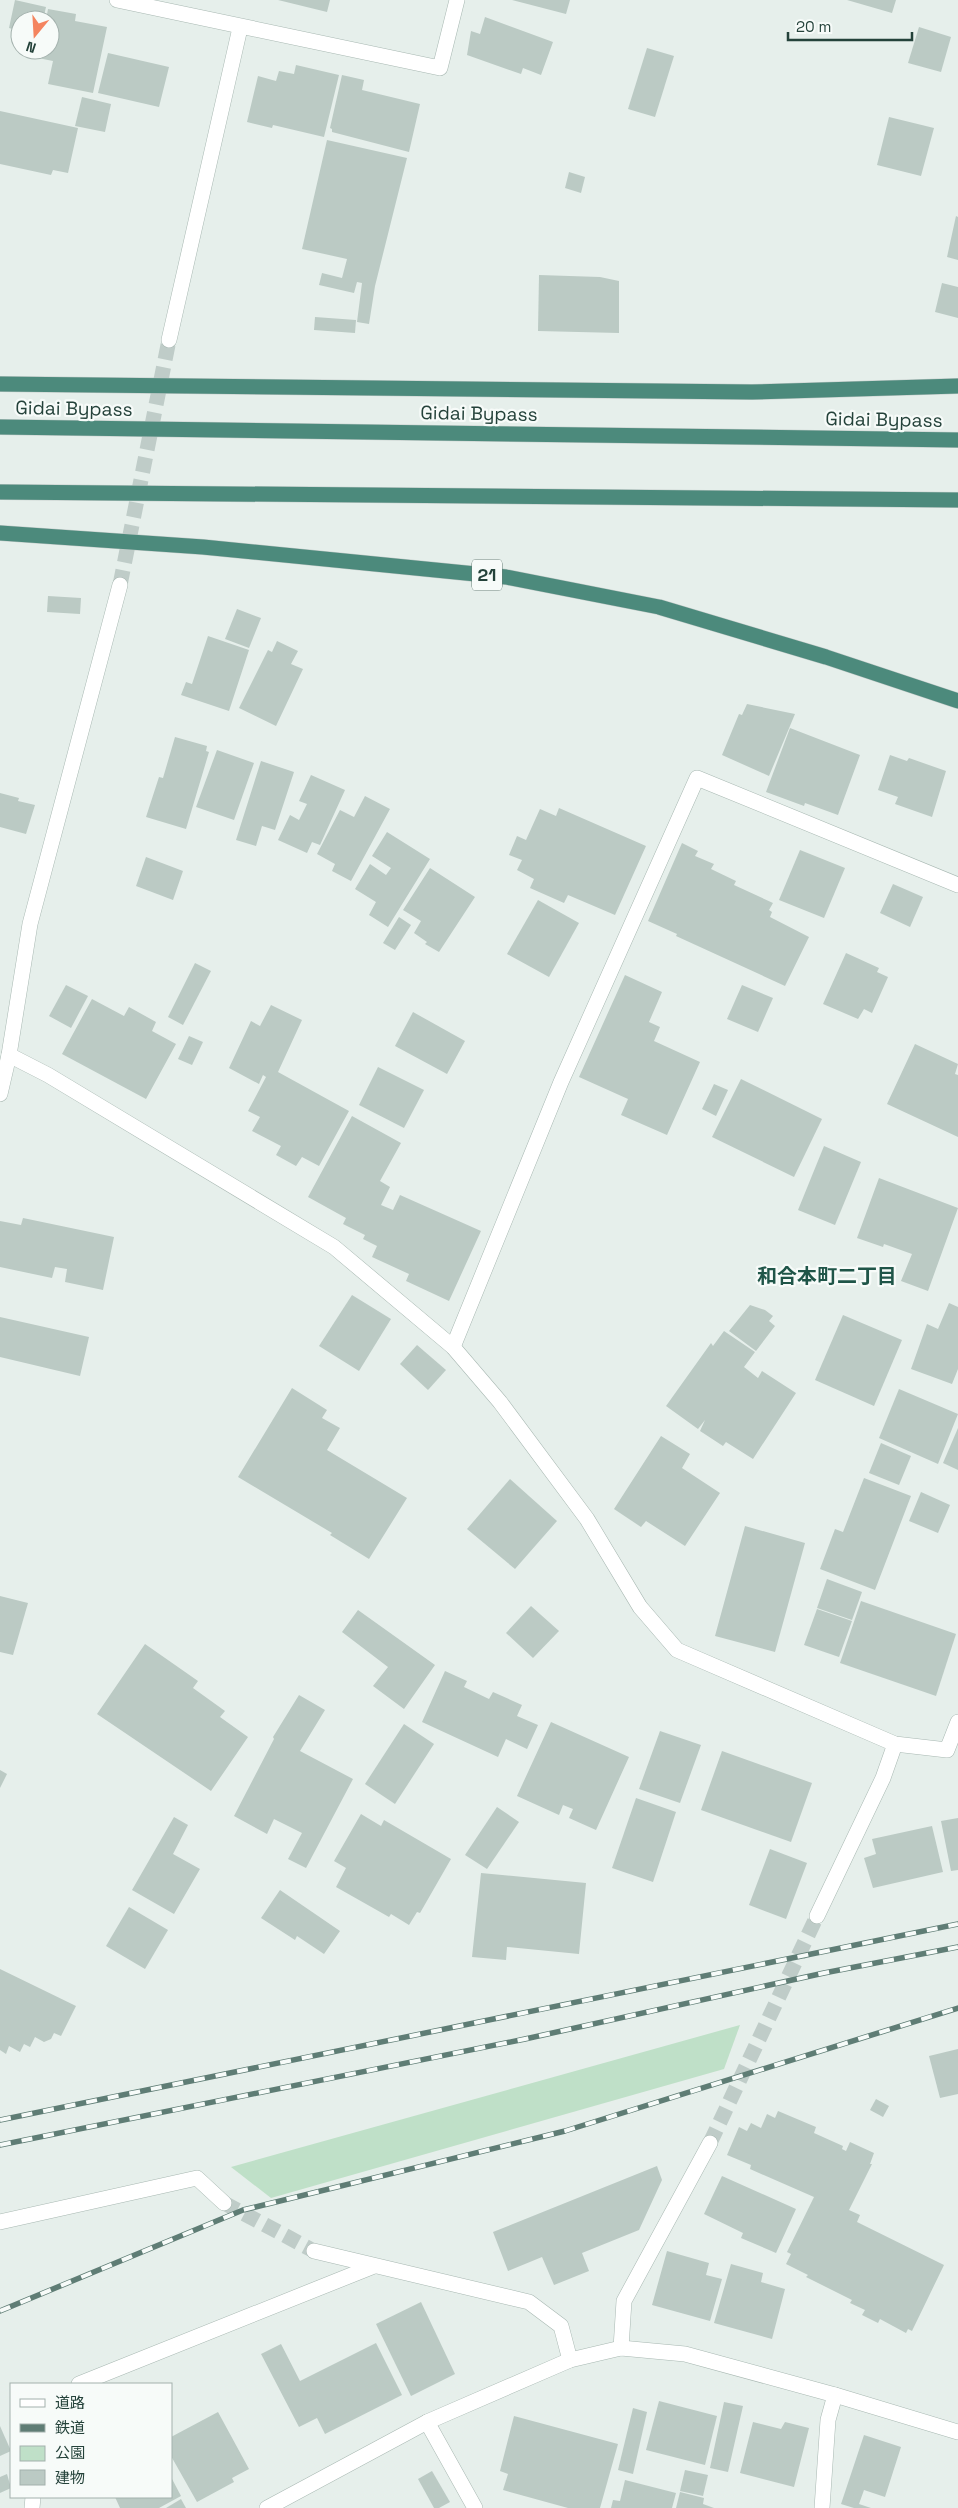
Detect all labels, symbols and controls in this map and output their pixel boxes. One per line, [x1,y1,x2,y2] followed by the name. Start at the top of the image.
[10,10,60,60] north arrow
[788,10,912,42] scale bar
[796,17,831,36] text: 20 m
[24,37,38,57] text: N
[15,395,133,422] street label: Gidai Bypass
[420,400,538,427] street label: Gidai Bypass
[825,406,943,433] street label: Gidai Bypass
[472,560,502,590] road number: 21
[757,1263,897,1289] district label: 和合本町二丁目
[10,2383,172,2498] legend
[55,2393,85,2412] text: 道路
[55,2418,85,2437] text: 鉄道
[55,2443,85,2462] text: 公園
[55,2468,85,2487] text: 建物

